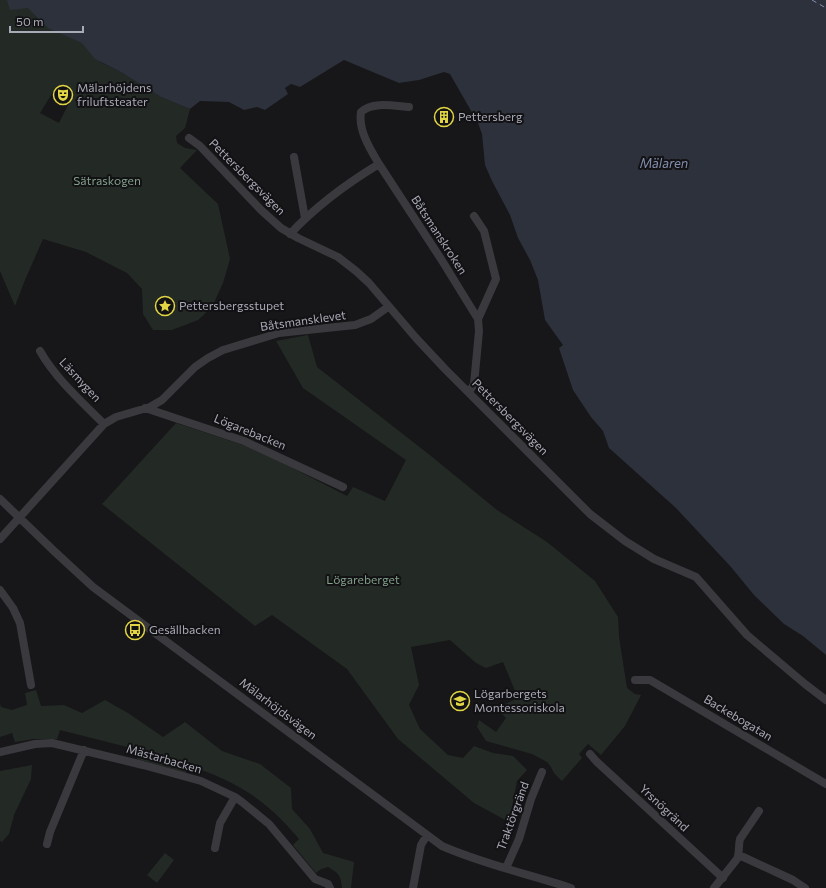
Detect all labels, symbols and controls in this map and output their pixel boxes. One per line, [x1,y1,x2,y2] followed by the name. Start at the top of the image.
[10,8,83,34] scale bar
[16,14,44,28] text: 50 m
[77,80,151,108] place label: Mälarhöjdens friluftsteater
[52,84,74,106] theatre icon: Mälarhöjdens friluftsteater
[433,106,455,128] building icon: Pettersberg
[458,109,523,123] place label: Pettersberg
[207,135,289,217] street label: Pettersbergsvägen
[640,155,688,171] water label: Mälaren
[73,173,141,187] park label: Sätraskogen
[409,192,471,276] street label: Båtsmanskroken
[154,295,176,317] place icon: Pettersbergsstupet
[179,298,284,312] place label: Pettersbergsstupet
[259,307,347,333] street label: Båtsmansklevet
[57,355,104,404] street label: Läsmygen
[470,375,552,457] street label: Pettersbergsvägen
[212,410,288,452] street label: Lögarebacken
[326,572,400,586] park label: Lögareberget
[124,619,146,641] bus stop icon: Gesällbacken
[149,622,221,636] place label: Gesällbacken
[237,675,320,742] street label: Mälarhöjdsvägen
[474,686,565,714] place label: Lögarbergets Montessoriskola
[449,690,471,712] school or university icon: Lögarbergets Montessoriskola
[702,691,775,743] street label: Backebogatan
[125,741,204,775] street label: Mästarbacken
[493,779,531,852] street label: Traktörgränd
[637,781,692,834] street label: Yrsnögränd

